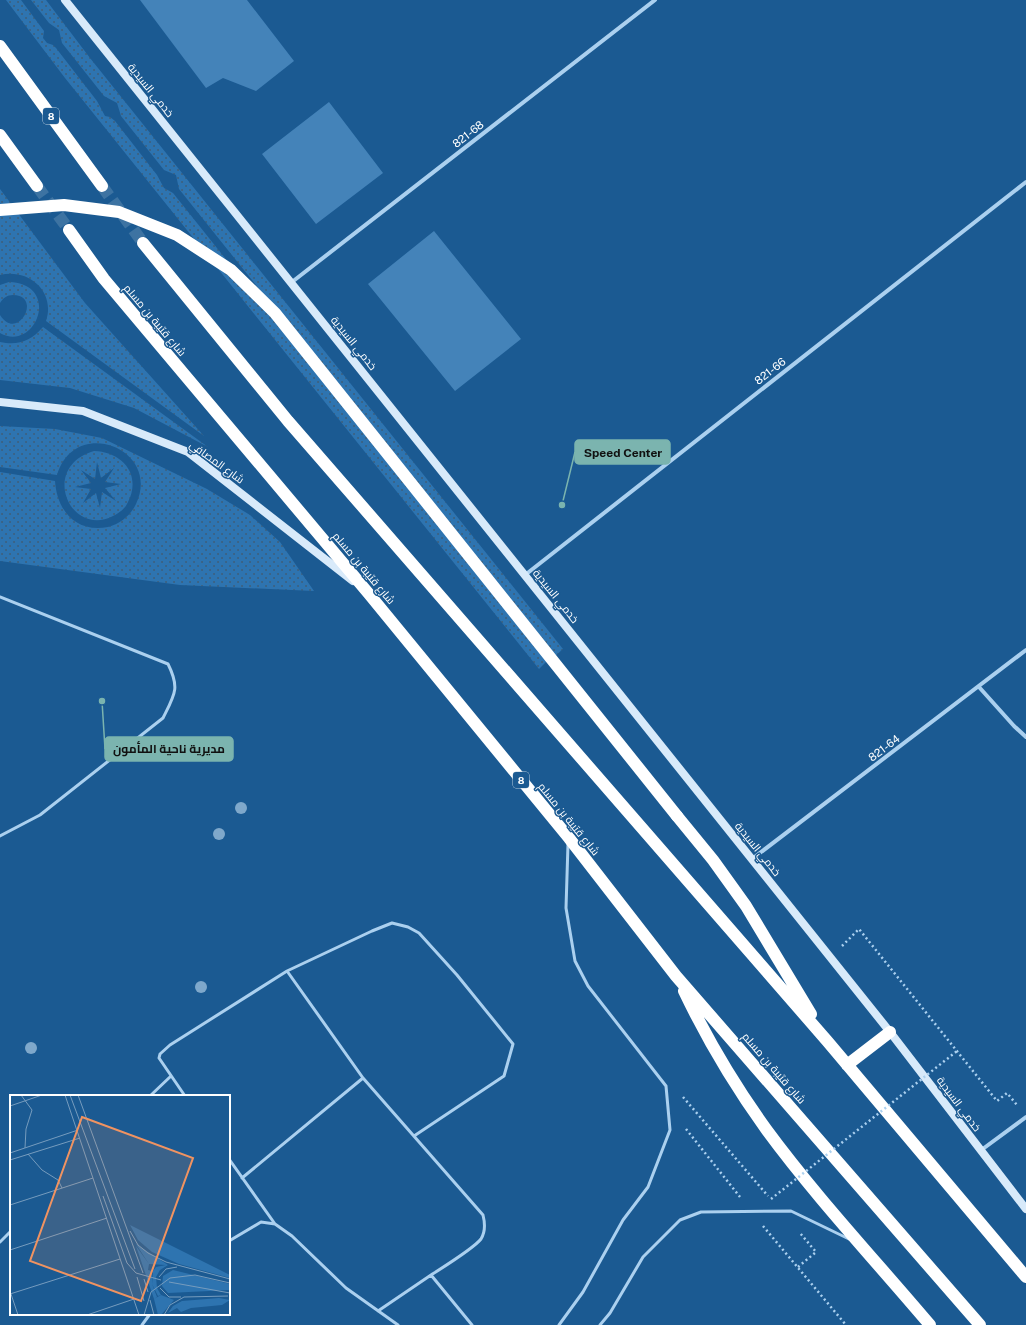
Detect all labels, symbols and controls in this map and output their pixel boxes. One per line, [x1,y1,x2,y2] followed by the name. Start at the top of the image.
[123,61,176,121] street label: خدمي السيدية
[43,108,59,124] road number: 8
[450,118,486,150] street label: 821-68
[120,282,188,360] street label: شارع قتيبة بن مسلم
[326,314,379,374] street label: خدمي السيدية
[752,355,788,387] street label: 821-66
[186,438,247,488] street label: شارع المصافي
[575,440,670,464] callout: Speed Center
[584,446,662,460] text: Speed Center
[329,530,397,608] street label: شارع قتيبة بن مسلم
[528,567,581,627] street label: خدمي السيدية
[866,732,902,764] street label: 821-64
[105,737,233,761] callout: مديرية ناحية المأمون
[113,741,225,757] text: مديرية ناحية المأمون
[513,772,529,788] road number: 8
[535,780,602,859] street label: شارع قتيبة بن مسلم
[730,820,783,880] street label: خدمي السيدية
[738,1030,808,1107] street label: شارع قتيبة بن مسلم
[932,1074,983,1135] street label: خدمي السيدية
[10,1095,230,1315] inset map

